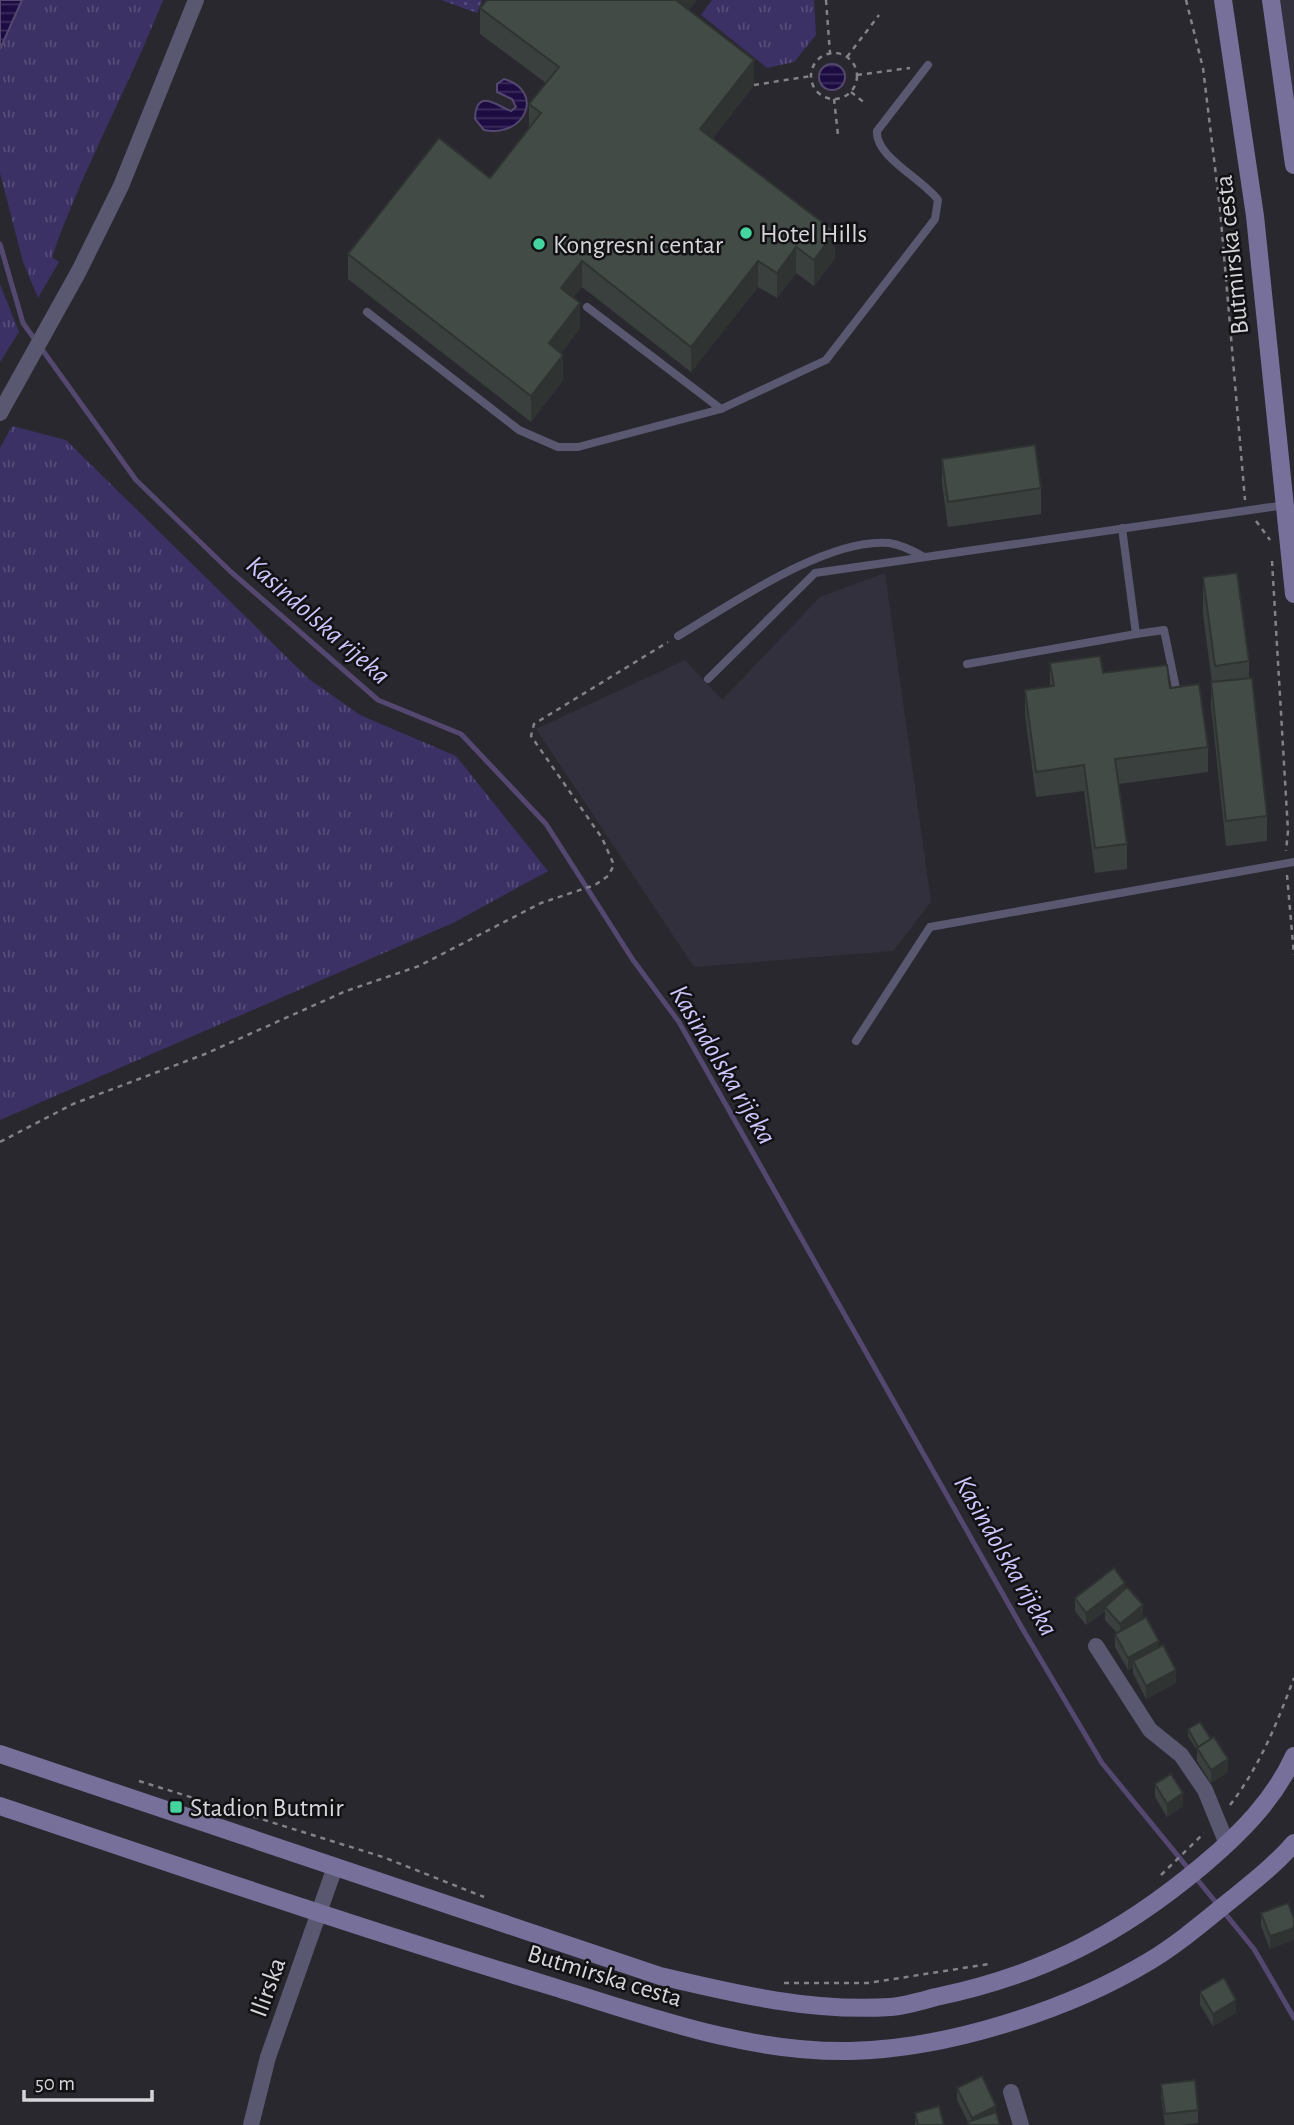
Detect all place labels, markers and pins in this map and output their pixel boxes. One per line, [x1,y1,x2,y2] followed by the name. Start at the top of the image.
[760,221,867,247] place label: Hotel Hills
[738,225,754,241] marker: Hotel Hills
[553,232,724,258] place label: Kongresni centar
[531,236,547,252] marker: Kongresni centar
[190,1795,344,1821] place label: Stadion Butmir
[168,1799,184,1815] marker: Stadion Butmir

